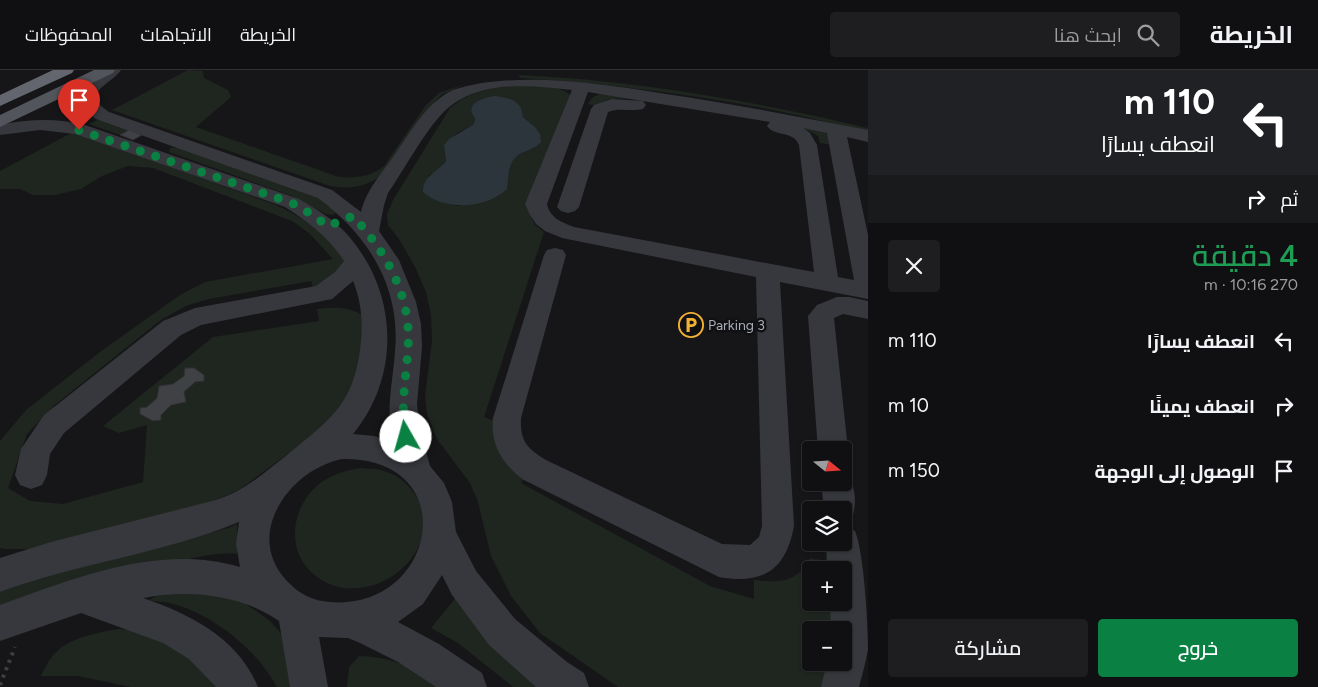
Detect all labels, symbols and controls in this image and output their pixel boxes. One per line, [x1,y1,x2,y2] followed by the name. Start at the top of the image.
[830,12,1180,57] search box
[1210,20,1293,49] text: الخريطة
[1134,21,1162,49] icon: search
[25,24,113,46] text: المحفوظات
[141,24,212,46] text: الاتجاهات
[240,24,296,46] text: الخريطة
[1054,24,1122,47] text: ابحث هنا
[58,79,100,130] pin
[1124,81,1215,123] text: 110 m
[65,86,93,114] icon: arrive
[1233,90,1298,155] icon: left
[1101,131,1215,158] text: انعطف يسارًا
[1242,185,1270,213] icon: right
[1280,188,1298,211] text: ثم
[1192,237,1298,274] text: 4 دقيقة
[888,240,940,292] button: close
[1204,275,1298,294] text: 270 m · 10:16
[678,312,704,338] parking icon: Parking 3
[708,317,765,334] place label: Parking 3
[1270,327,1298,355] icon: left
[888,329,937,352] text: 110 m
[1147,330,1255,353] text: انعطف يسارًا
[1270,392,1298,420] icon: right
[888,394,929,417] text: 10 m
[1149,395,1255,418] text: انعطف يمينًا
[379,410,431,462] position arrow
[802,441,852,491] north arrow
[802,441,852,671] map controls
[1270,457,1298,485] icon: arrive
[888,459,940,482] text: 150 m
[1095,460,1255,483] text: الوصول إلى الوجهة
[802,501,852,551] button: layers
[802,561,852,611] button: +
[888,619,1088,677] button: مشاركة
[1098,619,1298,677] button: خروج
[802,621,852,671] button: −

